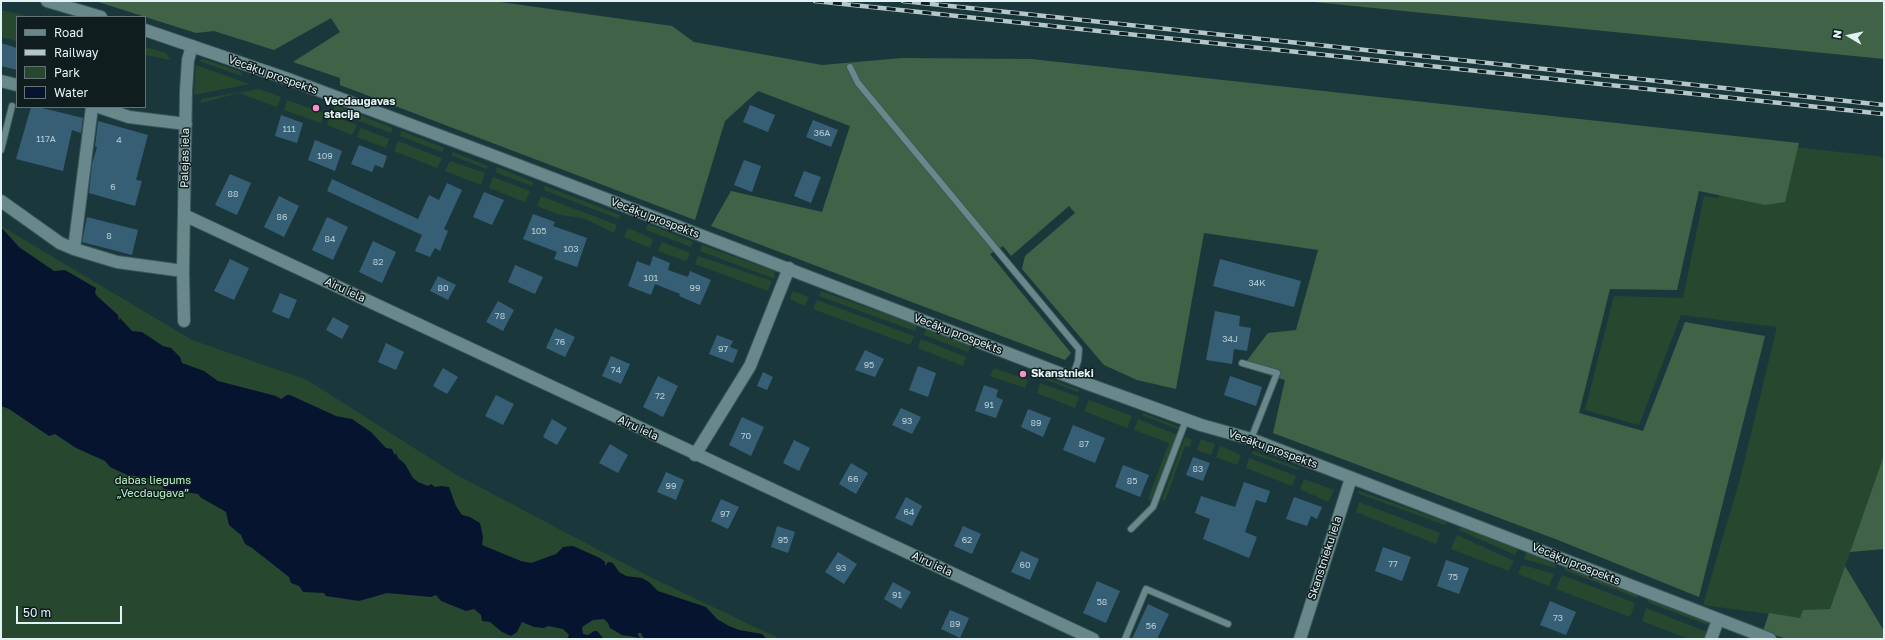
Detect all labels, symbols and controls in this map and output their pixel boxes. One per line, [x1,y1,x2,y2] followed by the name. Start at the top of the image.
[16,16,146,108] legend
[1829,16,1869,56] north arrow
[54,25,83,40] text: Road
[1830,29,1844,39] text: N
[54,45,99,60] text: Railway
[227,53,319,97] street label: Vecāķu prospekts
[54,65,80,80] text: Park
[54,85,88,100] text: Water
[324,95,395,121] place label: Vecdaugavas stacija
[311,103,321,113] marker: Vecdaugavas stacija
[282,124,296,134] house number: 111
[178,128,192,188] street label: Palejas iela
[814,128,830,138] house number: 36A
[36,134,56,144] house number: 117A
[116,135,122,145] house number: 4
[317,151,333,161] house number: 109
[110,182,116,192] house number: 6
[228,189,238,199] house number: 88
[609,195,701,241] street label: Vecāķu prospekts
[277,212,287,222] house number: 86
[531,226,547,236] house number: 105
[106,231,112,241] house number: 8
[325,234,335,244] house number: 84
[563,244,579,254] house number: 103
[373,257,383,267] house number: 82
[644,273,658,283] house number: 101
[323,275,367,305] street label: Airu iela
[1249,278,1265,288] house number: 34K
[437,283,449,293] house number: 80
[690,283,700,293] house number: 99
[495,311,505,321] house number: 78
[912,311,1004,357] street label: Vecāķu prospekts
[1222,334,1238,344] house number: 34J
[555,337,565,347] house number: 76
[718,344,728,354] house number: 97
[864,360,874,370] house number: 95
[611,365,621,375] house number: 74
[1031,367,1094,381] place label: Skanstnieki
[1018,369,1028,379] marker: Skanstnieki
[655,391,665,401] house number: 72
[984,400,994,410] house number: 91
[616,413,660,443] street label: Airu iela
[902,416,912,426] house number: 93
[1031,418,1041,428] house number: 89
[1227,427,1319,471] street label: Vecāķu prospekts
[741,431,751,441] house number: 70
[1079,439,1089,449] house number: 87
[1193,464,1203,474] house number: 83
[115,474,191,500] park label: dabas liegums „Vecdaugava”
[848,474,858,484] house number: 66
[1127,476,1137,486] house number: 85
[666,481,676,491] house number: 99
[904,507,914,517] house number: 64
[720,509,730,519] house number: 97
[1305,515,1345,601] street label: Skanstnieku iela
[778,535,788,545] house number: 95
[962,535,972,545] house number: 62
[1530,540,1622,588] street label: Vecāķu prospekts
[910,549,954,579] street label: Airu iela
[1388,559,1398,569] house number: 77
[1019,560,1031,570] house number: 60
[836,563,846,573] house number: 93
[1448,572,1458,582] house number: 75
[892,590,902,600] house number: 91
[1097,597,1107,607] house number: 58
[18,598,124,624] scale bar
[23,605,51,620] text: 50 m
[1553,613,1563,623] house number: 73
[950,619,960,629] house number: 89
[1146,621,1156,631] house number: 56

